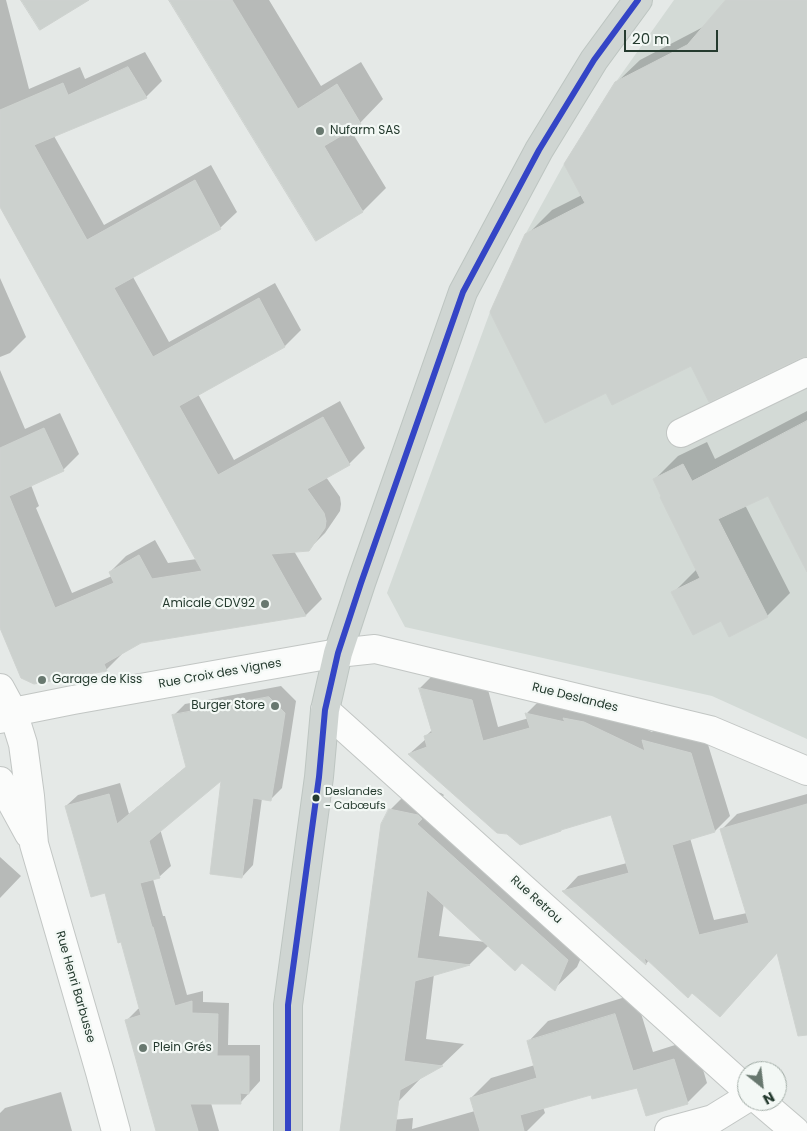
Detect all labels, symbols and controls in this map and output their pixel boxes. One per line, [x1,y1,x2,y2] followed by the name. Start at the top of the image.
[627,20,721,52] scale bar
[632,28,670,49] text: 20 m
[330,124,400,138] place label: Nufarm SAS
[314,125,326,137] marker: Nufarm SAS
[162,597,255,611] place label: Amicale CDV92
[259,598,271,610] marker: Amicale CDV92
[157,656,283,692] street label: Rue Croix des Vignes
[52,673,142,687] place label: Garage de Kiss
[36,674,48,686] marker: Garage de Kiss
[530,680,620,716] street label: Rue Deslandes
[191,699,265,713] place label: Burger Store
[269,700,281,712] marker: Burger Store
[325,785,386,811] place label: Deslandes - Cabœufs
[311,793,321,803] marker: Deslandes - Cabœufs
[507,873,565,927] street label: Rue Retrou
[52,930,98,1044] street label: Rue Henri Barbusse
[153,1041,212,1055] place label: Plein Grés
[137,1042,149,1054] marker: Plein Grés
[737,1061,787,1111] north arrow
[759,1087,778,1110] text: N

